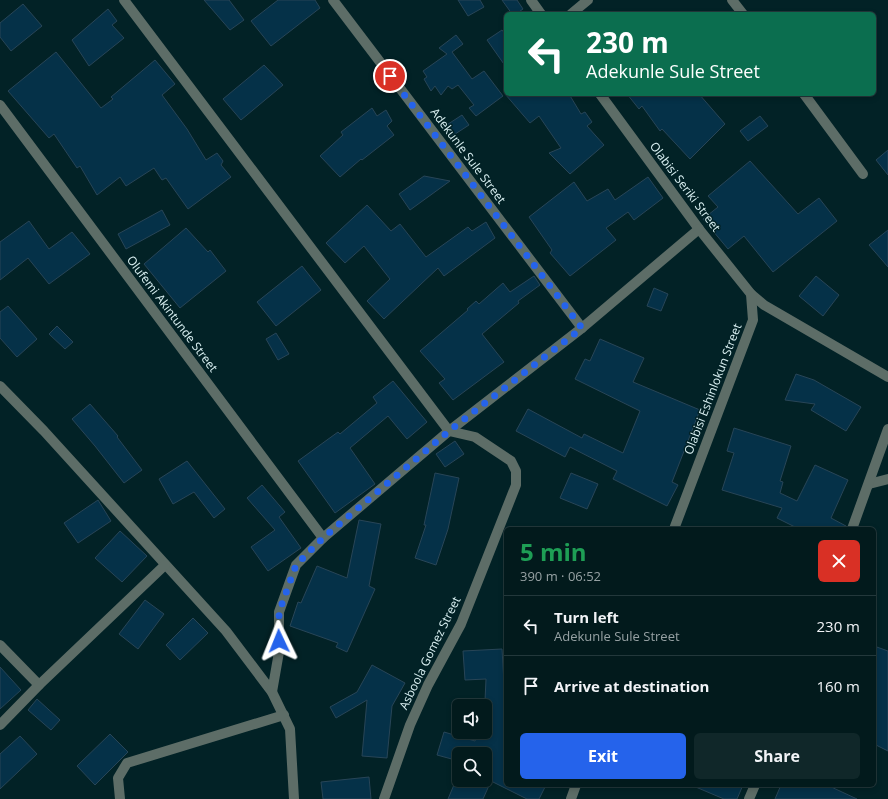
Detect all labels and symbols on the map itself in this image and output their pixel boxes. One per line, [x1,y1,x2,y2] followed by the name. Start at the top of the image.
[373,59,407,93] pin
[427,104,510,207] street label: Adekunle Sule Street
[646,138,725,235] street label: Olabisi Seriki Street
[123,252,222,375] street label: Olufemi Akintunde Street
[680,321,745,457] street label: Olabisi Eshinlokun Street
[395,593,464,712] street label: Asboola Gomez Street
[258,620,300,662] position arrow

